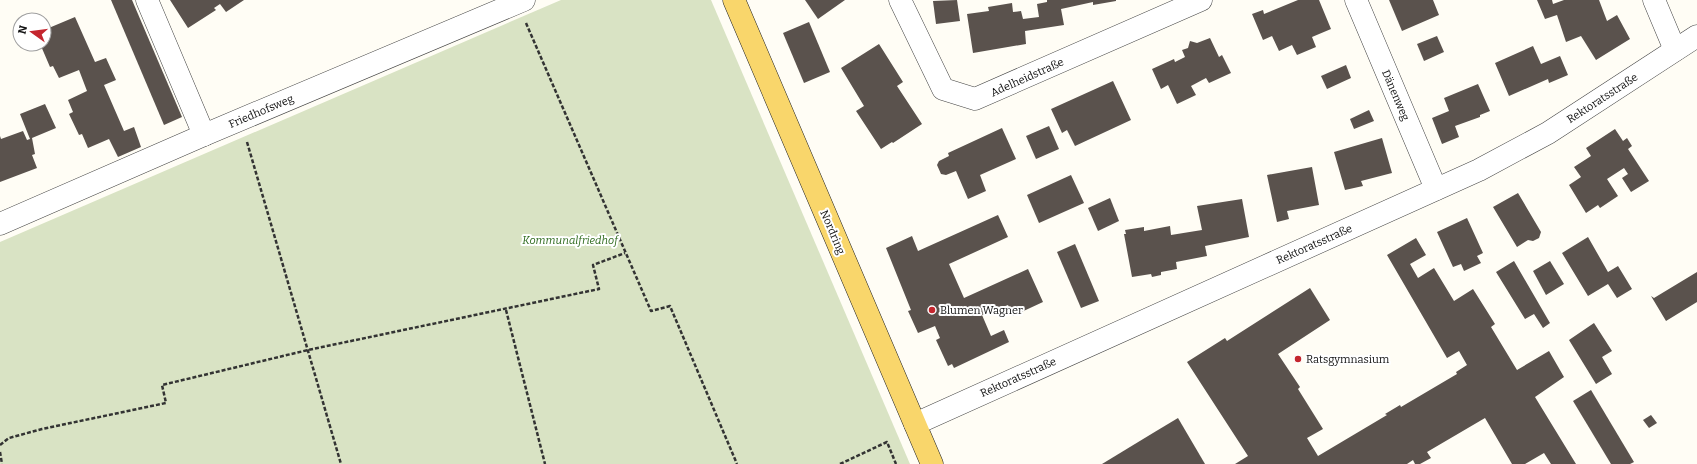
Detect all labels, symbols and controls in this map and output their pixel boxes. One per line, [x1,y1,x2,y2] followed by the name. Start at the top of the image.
[12,12,52,52] north arrow
[15,24,30,35] text: N
[989,55,1066,99] street label: Adelheidstraße
[1379,68,1412,123] street label: Dänenweg
[1564,71,1640,126] street label: Rektoratsstraße
[227,92,296,131] street label: Friedhofsweg
[817,208,848,256] street label: Nordring
[1274,222,1354,267] street label: Rektoratsstraße
[522,234,619,247] park label: Kommunalfriedhof
[940,304,1023,317] place label: Blumen Wagner
[927,305,937,315] marker: Blumen Wagner
[1306,353,1390,366] place label: Ratsgymnasium
[1293,354,1303,364] marker: Ratsgymnasium
[978,355,1058,400] street label: Rektoratsstraße

